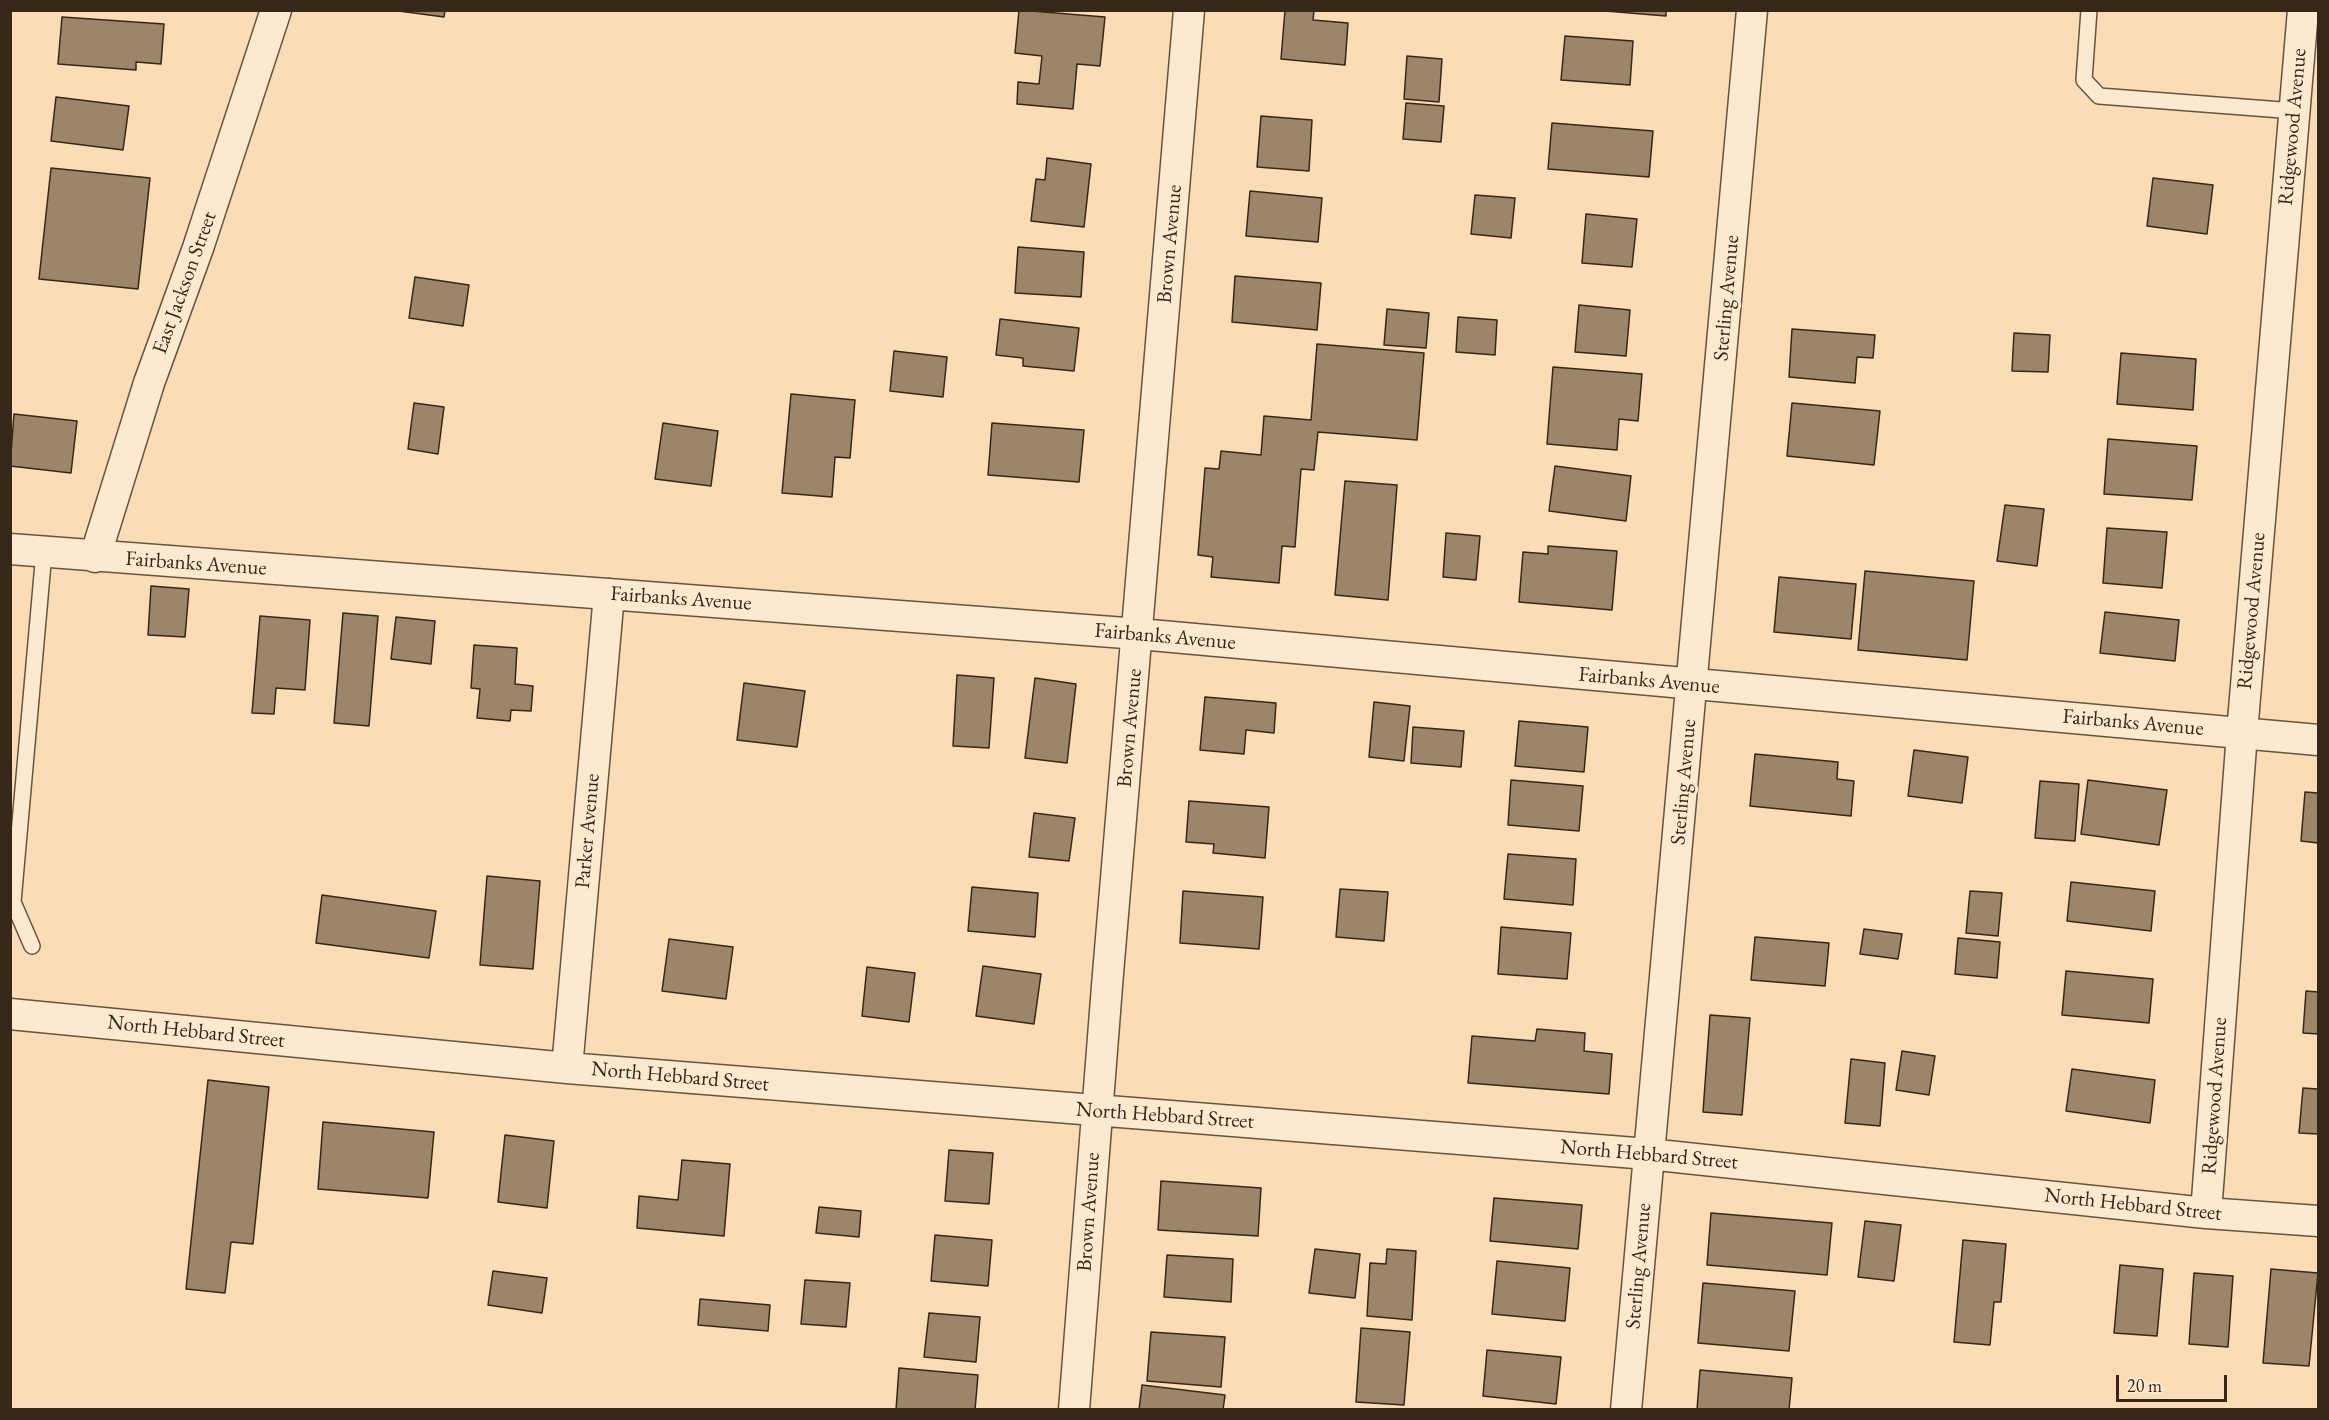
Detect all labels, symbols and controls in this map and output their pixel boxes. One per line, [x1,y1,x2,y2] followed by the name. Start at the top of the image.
[2274,47,2312,207] street label: Ridgewood Avenue
[1152,183,1188,305] street label: Brown Avenue
[148,208,222,358] street label: East Jackson Street
[1709,234,1745,362] street label: Sterling Avenue
[2233,531,2271,691] street label: Ridgewood Avenue
[124,546,268,582] street label: Fairbanks Avenue
[609,581,753,617] street label: Fairbanks Avenue
[1093,618,1237,656] street label: Fairbanks Avenue
[1577,662,1721,700] street label: Fairbanks Avenue
[1112,667,1148,789] street label: Brown Avenue
[2061,704,2205,742] street label: Fairbanks Avenue
[1666,718,1702,846] street label: Sterling Avenue
[570,772,606,890] street label: Parker Avenue
[106,1010,286,1054] street label: North Hebbard Street
[2197,1016,2233,1176] street label: Ridgewood Avenue
[590,1057,770,1097] street label: North Hebbard Street
[1075,1097,1255,1135] street label: North Hebbard Street
[1559,1135,1739,1175] street label: North Hebbard Street
[1072,1152,1106,1272] street label: Brown Avenue
[2043,1183,2223,1227] street label: North Hebbard Street
[1621,1202,1657,1330] street label: Sterling Avenue
[2119,1363,2230,1401] scale bar
[2127,1374,2162,1397] text: 20 m

